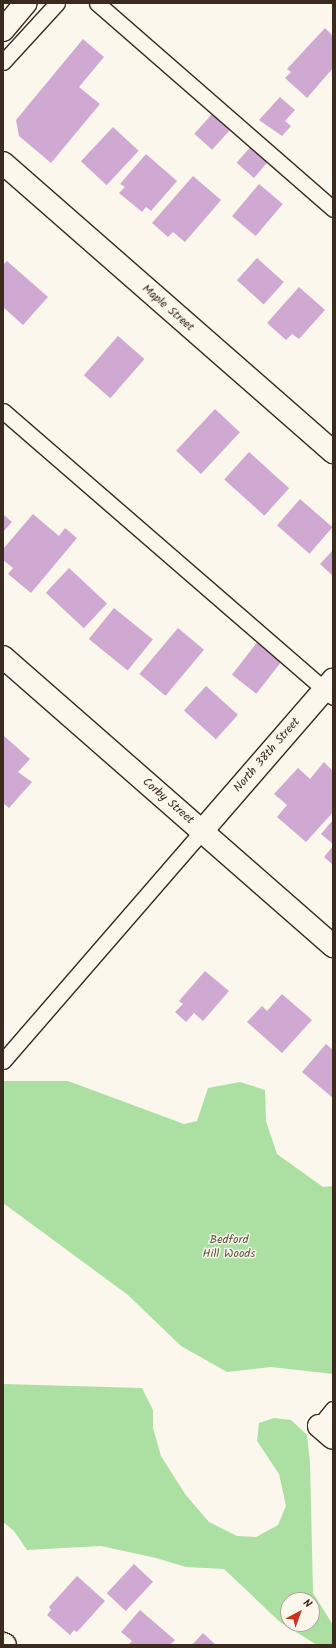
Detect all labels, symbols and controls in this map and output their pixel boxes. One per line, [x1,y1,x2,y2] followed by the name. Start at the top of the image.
[139,281,197,335] street label: Maple Street
[231,715,303,795] street label: North 38th Street
[139,775,197,827] street label: Corby Street
[203,1233,255,1261] park label: Bedford Hill Woods
[280,1592,320,1632] north arrow
[299,1595,316,1613] text: N

